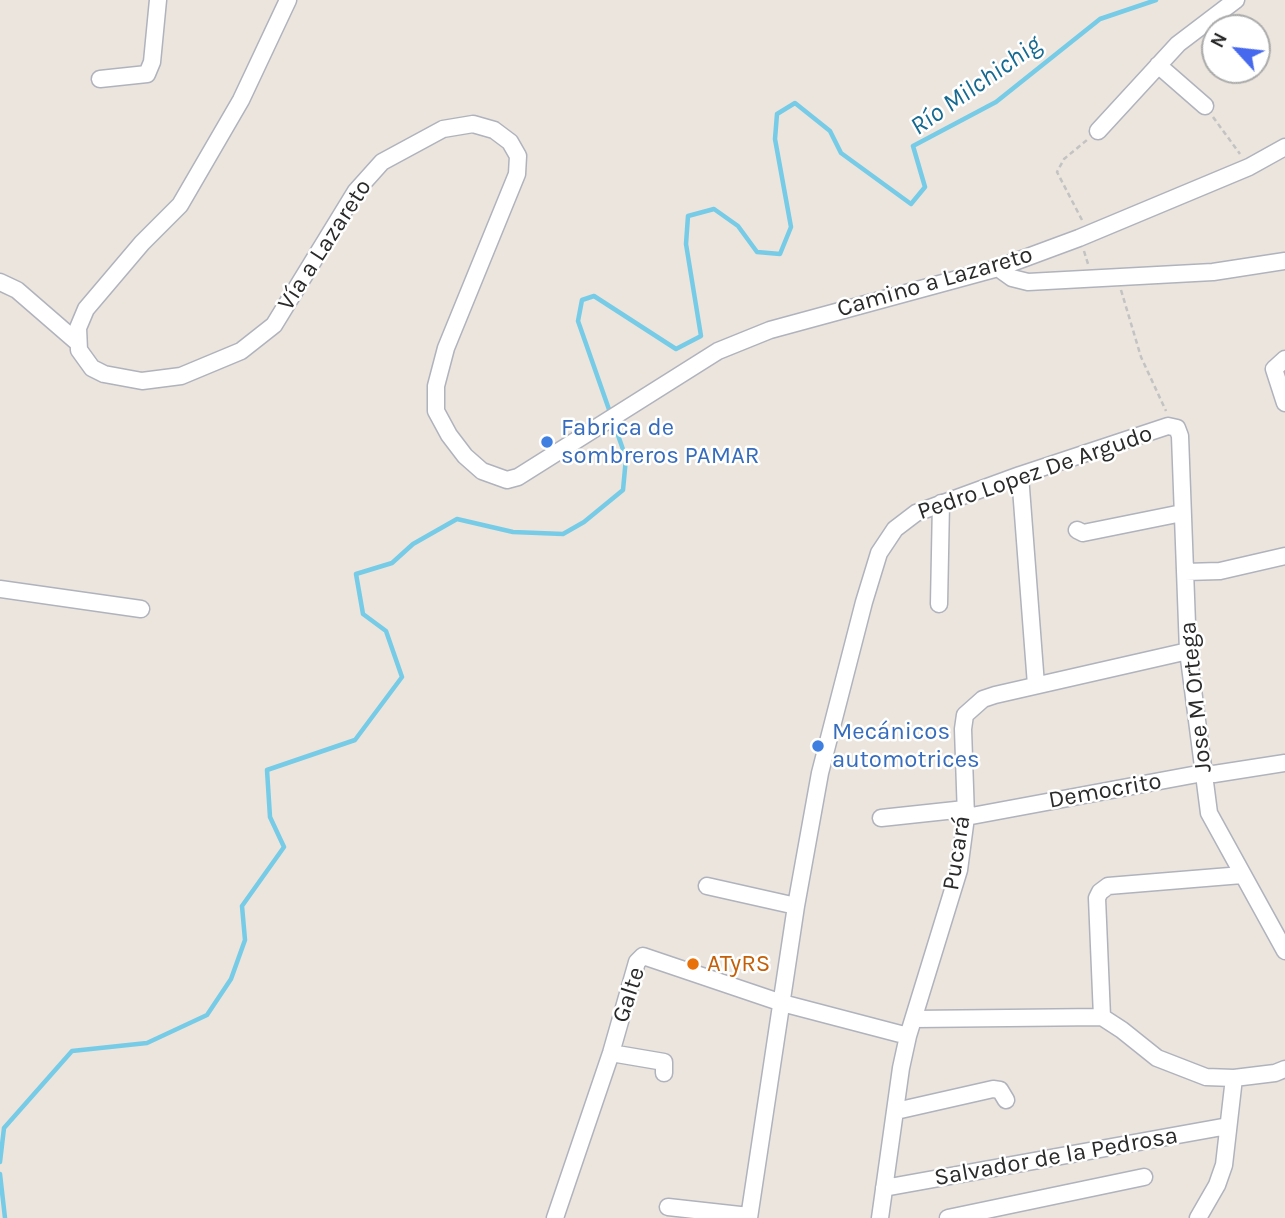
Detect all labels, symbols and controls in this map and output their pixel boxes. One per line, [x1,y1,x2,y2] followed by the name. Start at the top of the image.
[1201,14,1271,84] north arrow
[905,29,1047,143] water label: Río Milchichig
[1206,29,1232,51] text: N
[272,174,378,316] street label: Vía a Lazareto
[834,240,1036,324] street label: Camino a Lazareto
[561,414,759,470] place label: Fabrica de sombreros PAMAR
[914,419,1156,527] street label: Pedro Lopez De Argudo
[539,434,555,450] marker: Fabrica de sombreros PAMAR
[1174,620,1218,774] street label: Jose M Ortega
[832,718,980,774] place label: Mecánicos automotrices
[810,738,826,754] marker: Mecánicos automotrices
[1046,767,1164,815] street label: Democrito
[937,814,977,892] street label: Pucará
[707,950,770,978] place label: ATyRS
[685,956,701,972] marker: ATyRS
[607,964,651,1026] street label: Galte
[932,1121,1180,1193] street label: Salvador de la Pedrosa

